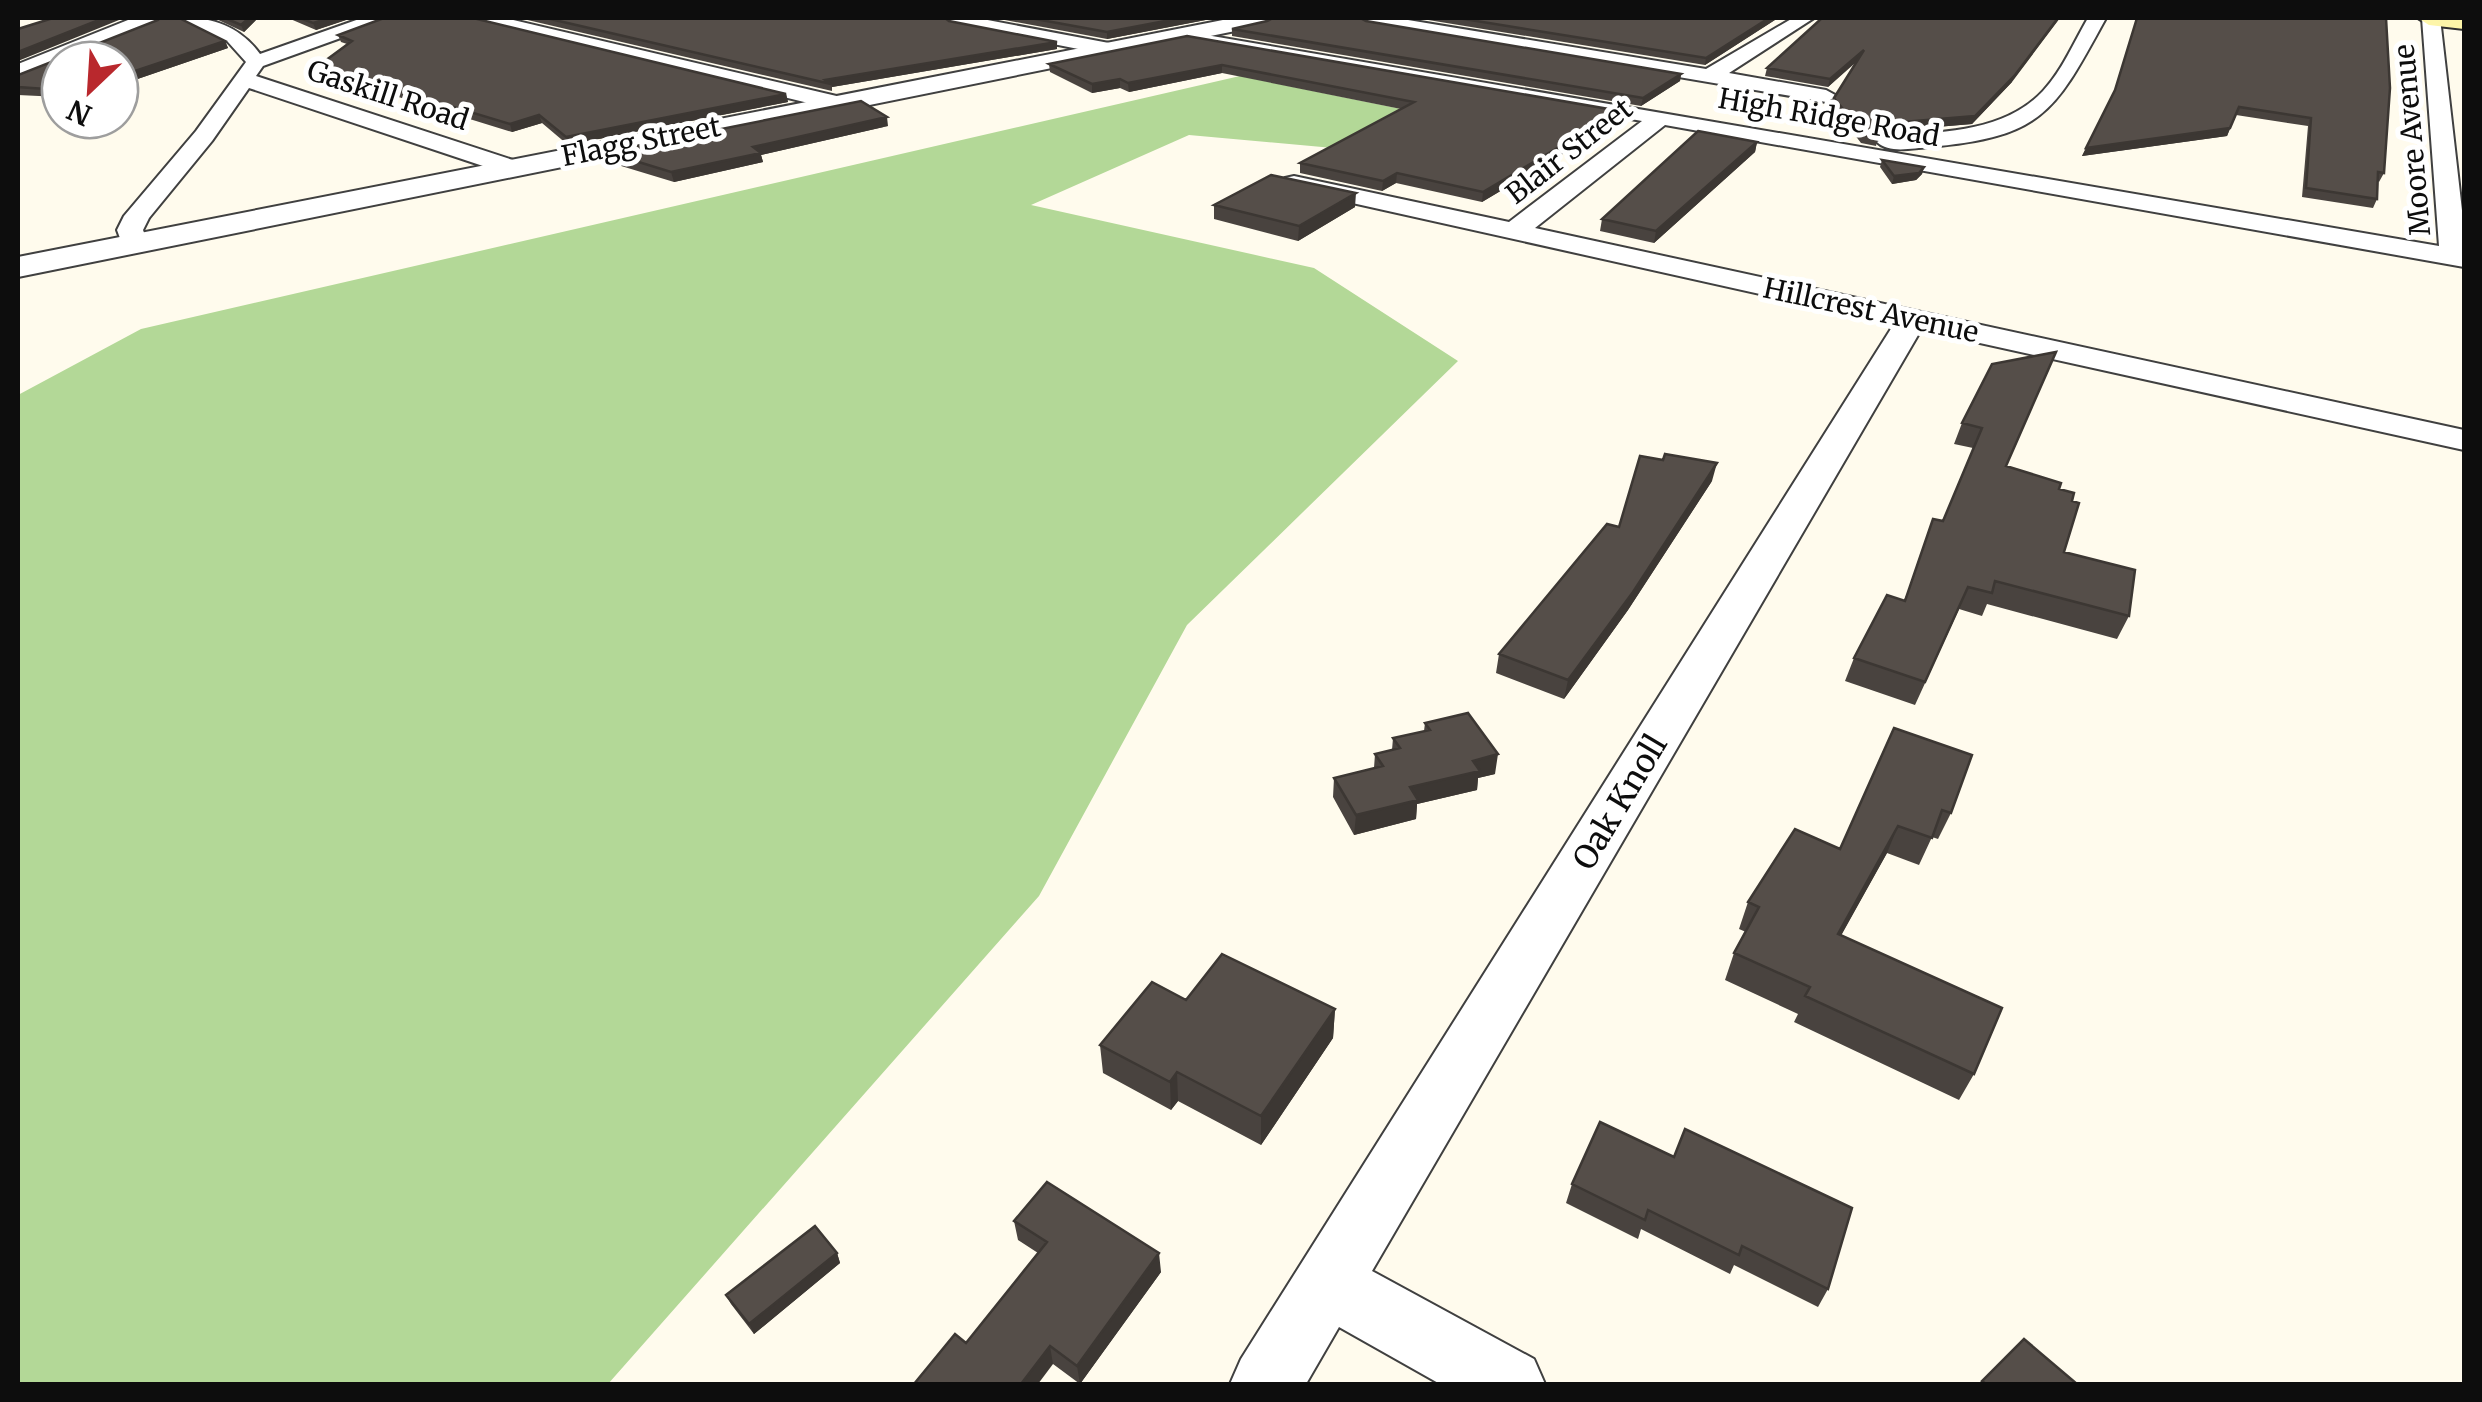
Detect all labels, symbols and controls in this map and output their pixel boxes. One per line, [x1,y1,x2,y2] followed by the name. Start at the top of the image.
[40,40,140,140] north arrow
[2386,43,2438,237] street label: Moore Avenue
[303,52,473,138] street label: Gaskill Road
[1716,80,1943,154] street label: High Ridge Road
[1499,90,1640,212] street label: Blair Street
[62,92,97,134] text: N
[558,108,724,174] street label: Flagg Street
[1760,270,1982,350] street label: Hillcrest Avenue
[1564,727,1676,877] street label: Oak Knoll

